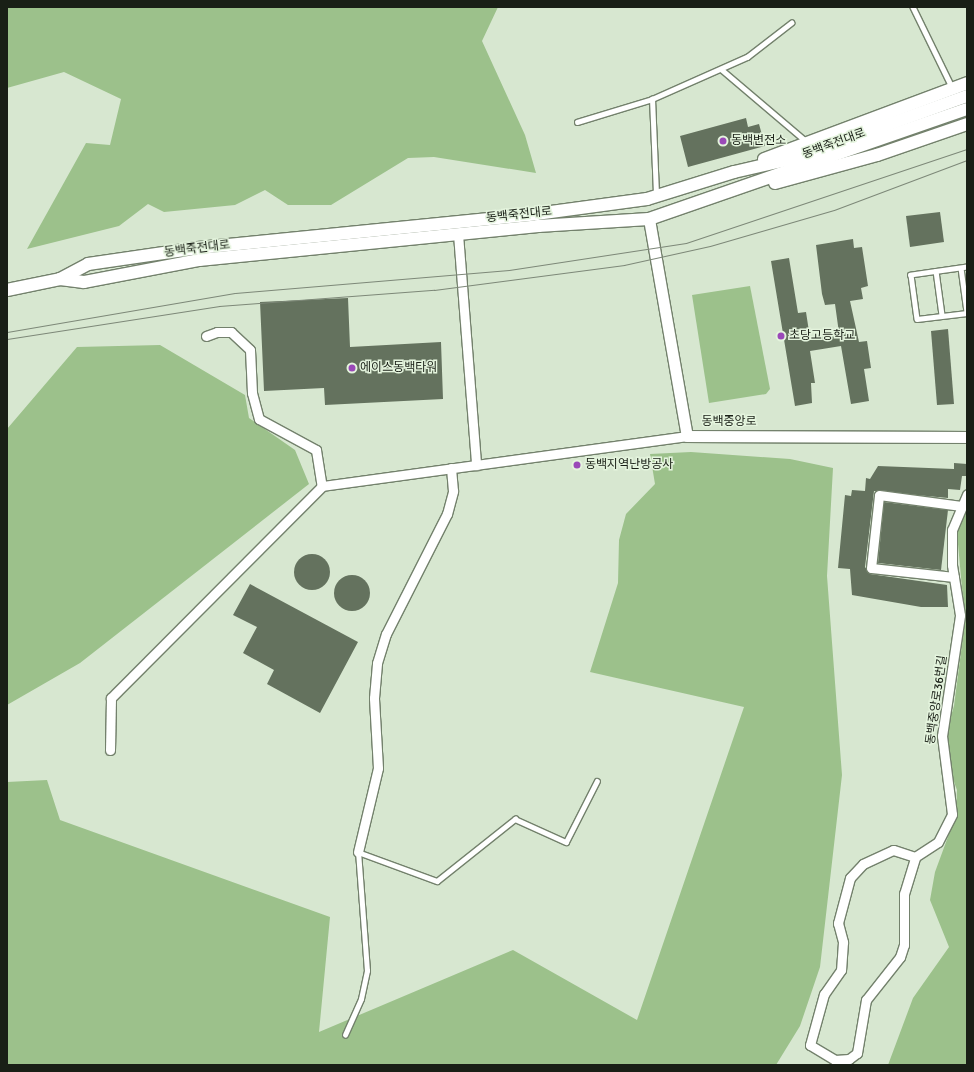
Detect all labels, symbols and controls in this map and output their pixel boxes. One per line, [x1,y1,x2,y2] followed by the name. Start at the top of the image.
[800,126,868,162] street label: 동백죽전대로
[731,134,786,148] place label: 동백변전소
[718,136,728,146] marker: 동백변전소
[485,204,553,226] street label: 동백죽전대로
[163,238,231,260] street label: 동백죽전대로
[789,329,855,343] place label: 초당고등학교
[776,331,786,341] marker: 초당고등학교
[360,361,437,375] place label: 에이스동백타워
[347,363,357,373] marker: 에이스동백타워
[701,415,757,429] street label: 동백중앙로
[585,458,673,472] place label: 동백지역난방공사
[572,460,582,470] marker: 동백지역난방공사
[924,654,950,746] street label: 동백중앙로36번길

